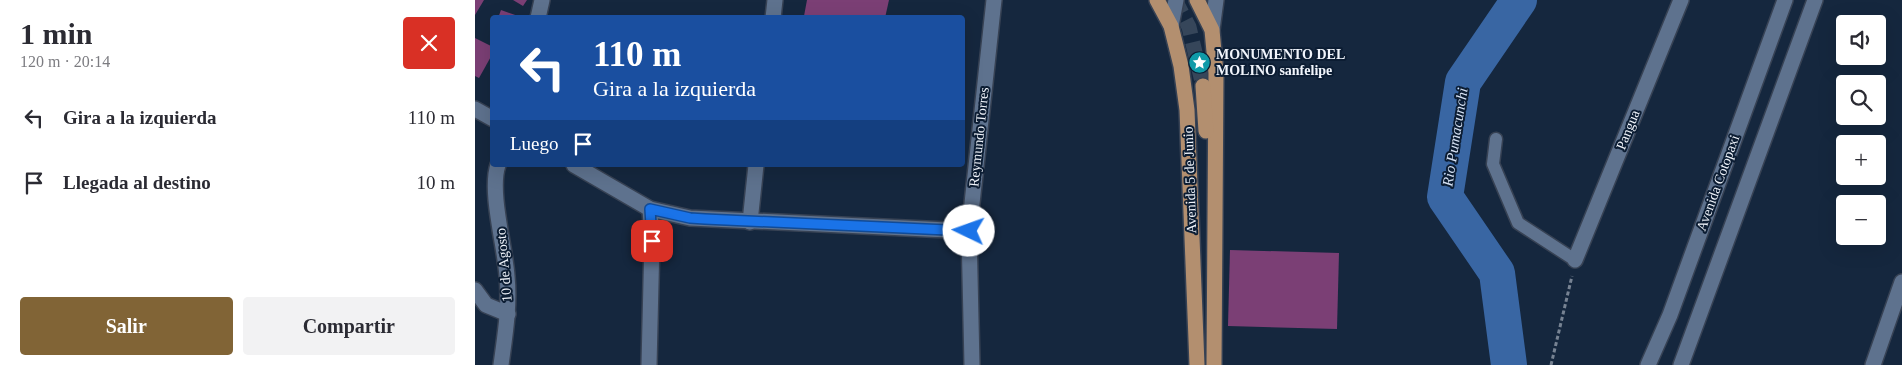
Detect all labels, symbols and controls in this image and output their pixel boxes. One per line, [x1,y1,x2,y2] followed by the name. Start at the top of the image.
[1836,15,1886,245] map controls
[1836,15,1886,65] button: sound
[20,17,93,50] text: 1 min
[403,17,455,69] button: close
[510,35,575,100] icon: left
[593,35,681,74] text: 110 m
[1216,47,1345,78] place label: MONUMENTO DEL MOLINO sanfelipe
[1188,50,1212,74] place icon: MONUMENTO DEL MOLINO sanfelipe
[20,53,110,70] text: 120 m · 20:14
[1836,75,1886,125] button: search
[593,76,756,101] text: Gira a la izquierda
[966,86,992,188] street label: Reymundo Torres
[1439,87,1471,188] water label: Rio Pumacunchi
[20,104,48,132] icon: left
[63,107,217,128] text: Gira a la izquierda
[408,107,455,128] text: 110 m
[1613,107,1643,152] street label: Pangua
[1181,126,1199,234] street label: Avenida 5 de Junio
[569,130,597,158] icon: arrive
[510,133,559,154] text: Luego
[1694,133,1742,233] street label: Avenida Cotopaxi
[1836,135,1886,185] button: +
[20,169,48,197] icon: arrive
[63,172,211,193] text: Llegada al destino
[416,172,455,193] text: 10 m
[1836,195,1886,245] button: −
[942,204,994,256] position arrow
[631,220,673,262] pin
[638,227,666,255] icon: arrive
[493,228,515,302] street label: 10 de Agosto
[20,297,233,355] button: Salir
[243,297,455,355] button: Compartir

